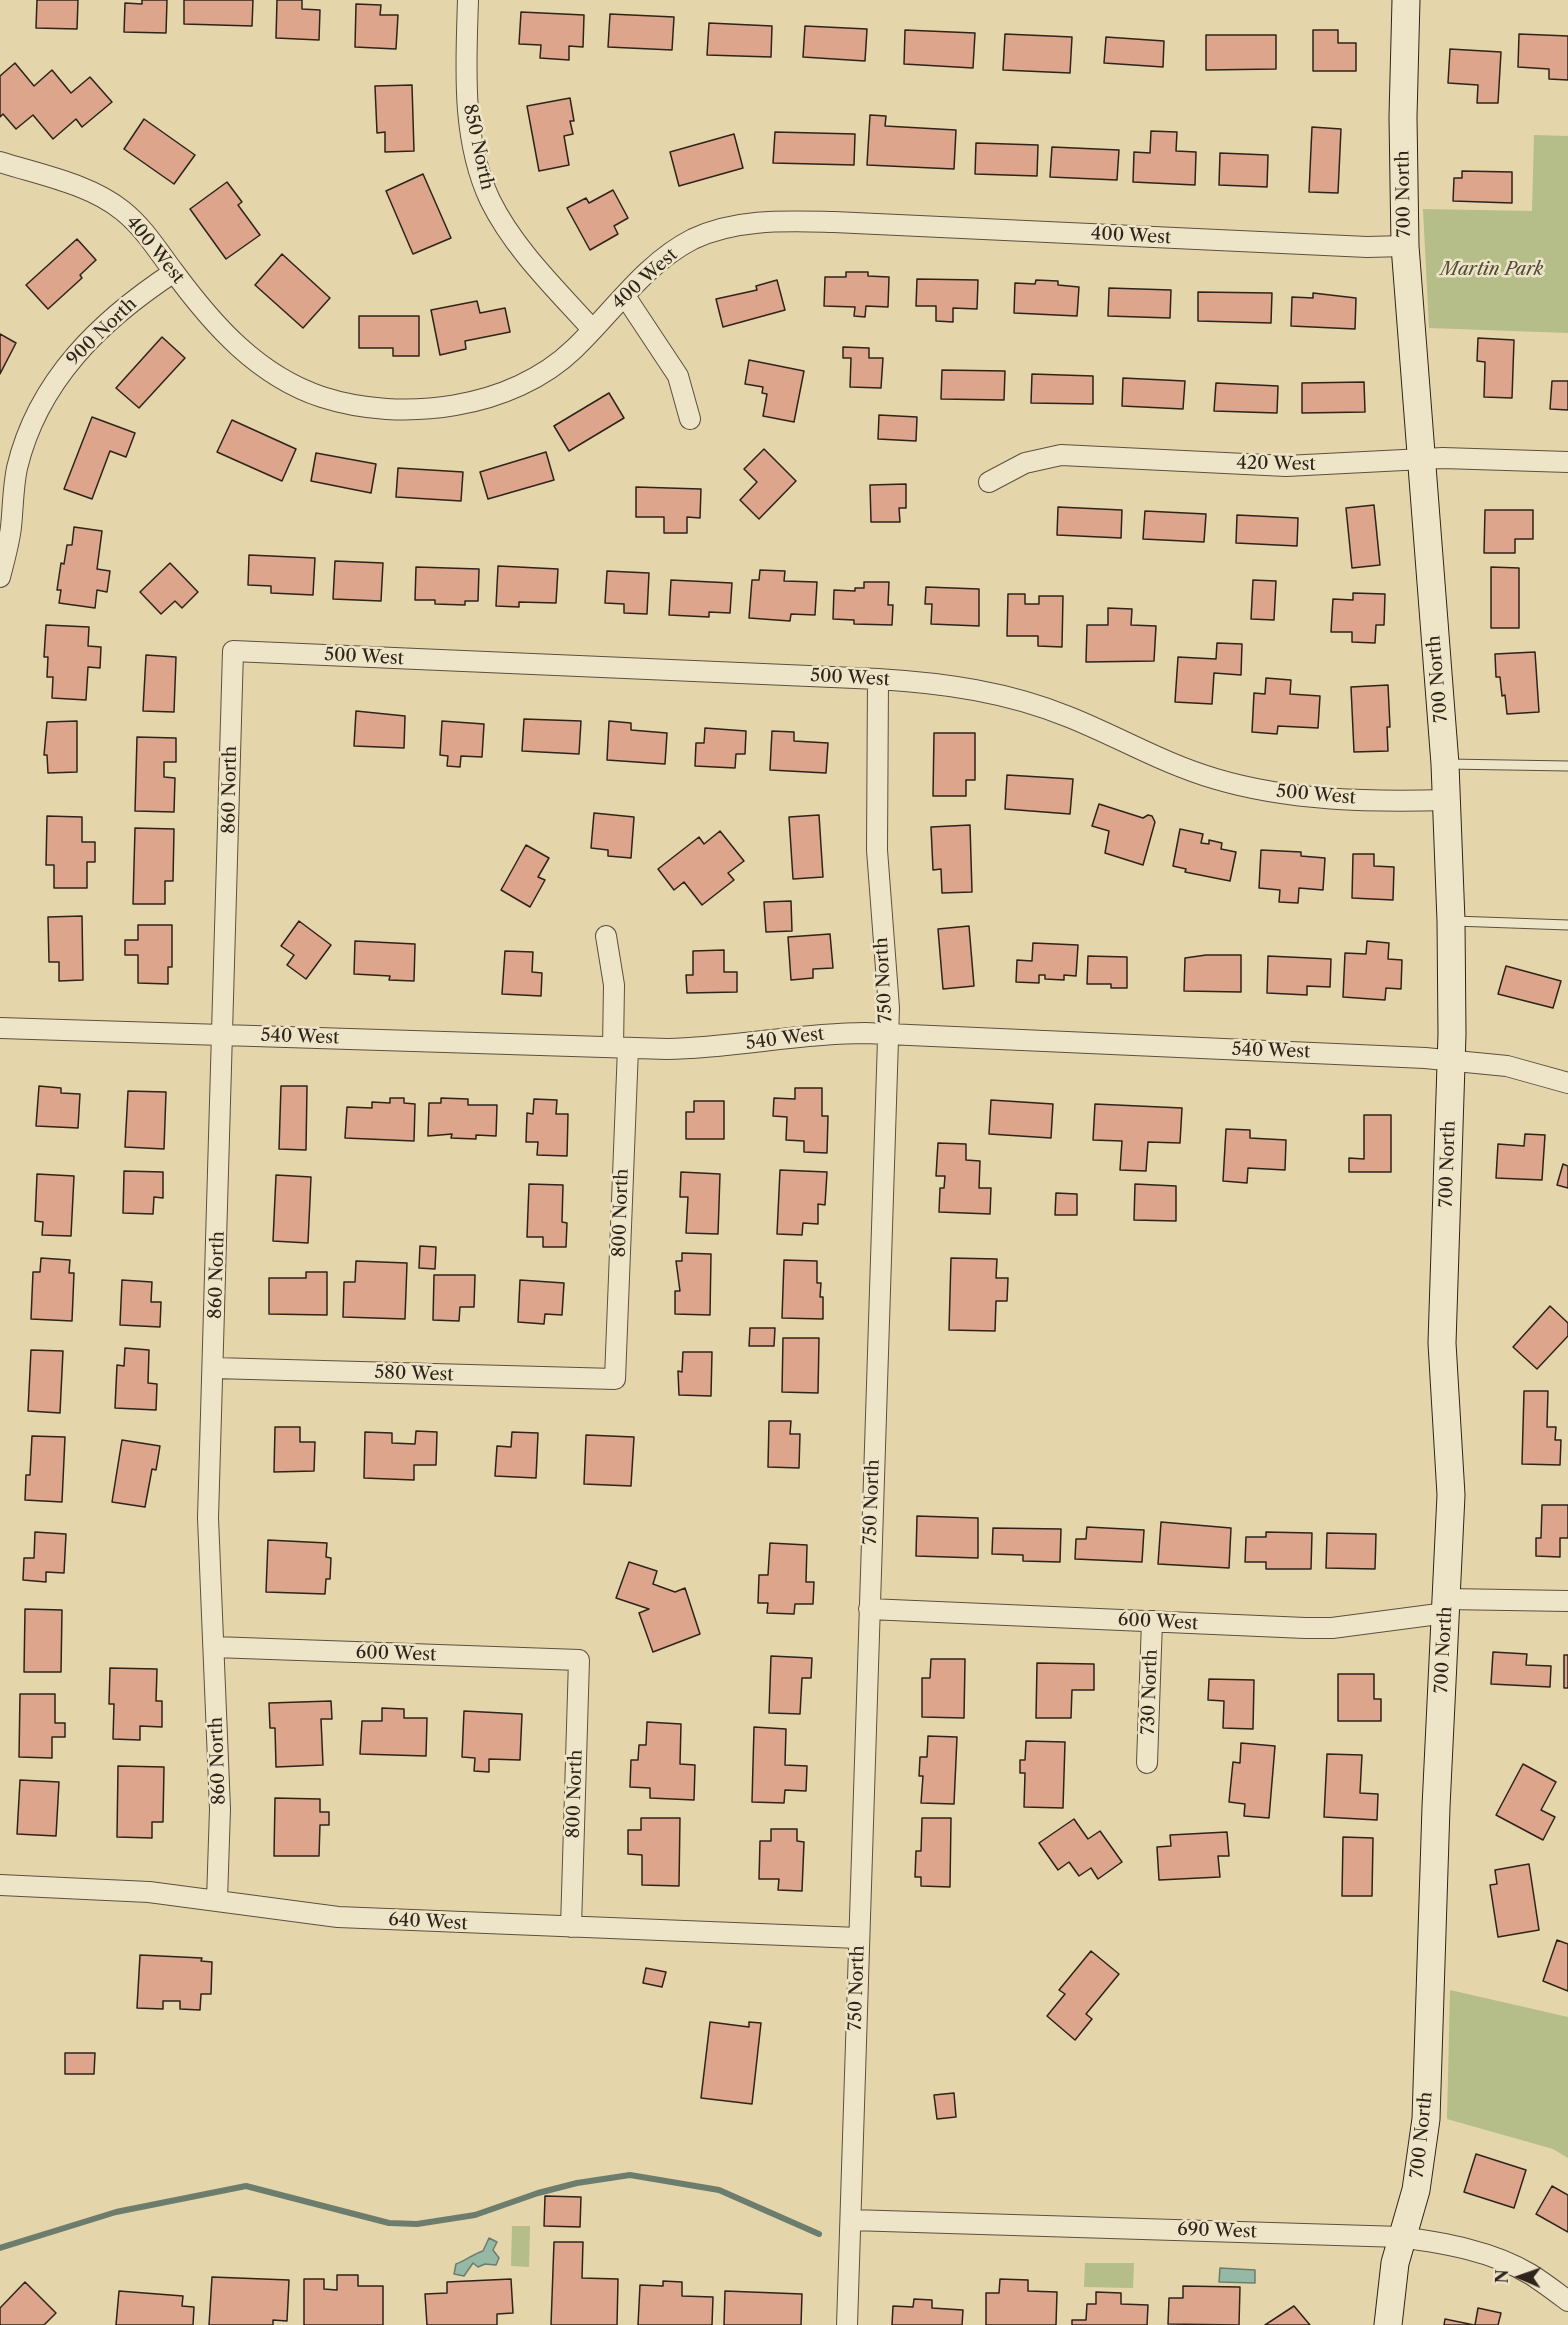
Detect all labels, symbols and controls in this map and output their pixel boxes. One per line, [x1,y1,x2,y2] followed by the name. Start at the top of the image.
[458,102,498,192] street label: 850 North
[1392,150,1416,238] street label: 700 North
[121,212,189,288] street label: 400 West
[1090,223,1172,249] street label: 400 West
[608,244,682,314] street label: 400 West
[1441,259,1543,281] park label: Martin Park
[63,293,141,371] street label: 900 North
[1236,453,1316,475] street label: 420 West
[1423,635,1453,723] street label: 700 North
[324,644,404,670] street label: 500 West
[810,665,890,691] street label: 500 West
[218,746,242,834] street label: 860 North
[1275,781,1357,809] street label: 500 West
[871,937,897,1023] street label: 750 North
[745,1023,825,1055] street label: 540 West
[260,1025,340,1049] street label: 540 West
[1231,1039,1311,1063] street label: 540 West
[1436,1120,1460,1208] street label: 700 North
[609,1168,633,1258] street label: 800 North
[205,1231,229,1319] street label: 860 North
[374,1362,454,1386] street label: 580 West
[860,1459,884,1545] street label: 750 North
[1431,1606,1457,1694] street label: 700 North
[1117,1609,1199,1635] street label: 600 West
[355,1642,437,1666] street label: 600 West
[1138,1649,1162,1735] street label: 730 North
[206,1717,230,1805] street label: 860 North
[563,1749,587,1839] street label: 800 North
[388,1909,468,1935] street label: 640 West
[845,1945,869,2031] street label: 750 North
[1407,2091,1437,2179] street label: 700 North
[1177,2219,1257,2243] street label: 690 West
[1490,2247,1550,2307] north arrow
[1492,2269,1512,2284] text: N

